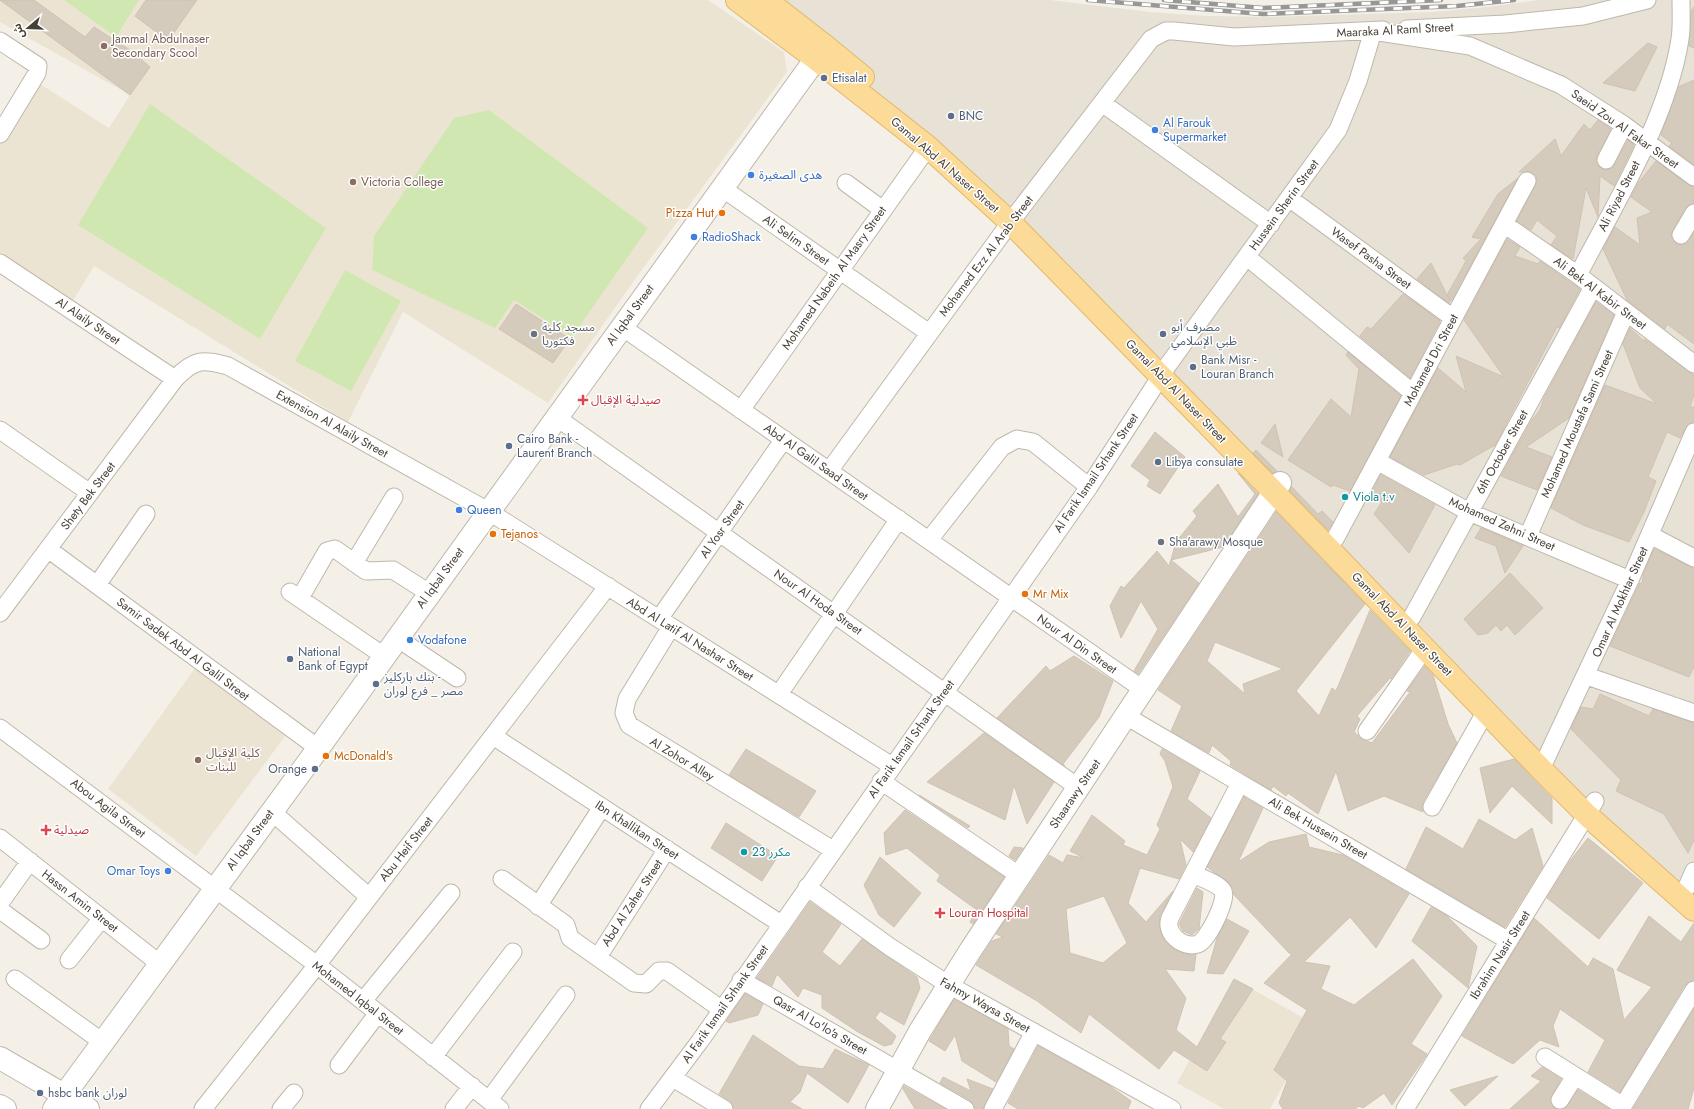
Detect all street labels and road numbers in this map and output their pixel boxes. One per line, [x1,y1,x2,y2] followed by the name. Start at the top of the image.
[1336,18,1454,42] street label: Maaraka Al Raml Street
[1567,85,1683,173] street label: Saeid Zou Al Fakar Street
[887,113,1003,217] street label: Gamal Abd Al Naser Street
[1245,156,1323,254] street label: Hussein Sherin Street
[1593,157,1645,235] street label: Ali Riyad Street
[935,192,1038,320] street label: Mohamed Ezz Al Arab Street
[777,202,891,354] street label: Mohamed Nabeih Al Masry Street
[759,210,833,270] street label: Ali Selim Street
[1327,223,1415,293] street label: Wasef Pasha Street
[1550,252,1650,334] street label: Ali Bek Al Kabir Street
[602,281,658,349] street label: Al Iqbal Street
[52,293,124,349] street label: Al Alaily Street
[1399,311,1463,409] street label: Mohamed Dri Street
[1121,335,1231,447] street label: Gamal Abd Al Naser Street
[1536,347,1618,501] street label: Mohamed Moustafa Sami Street
[273,386,391,462] street label: Extension Al Alaily Street
[1471,407,1533,497] street label: 6th October Street
[1049,410,1143,536] street label: Al Farik Ismail Srhank Street
[760,419,872,505] street label: Abd Al Galil Saad Street
[56,458,120,534] street label: Shety Bek Street
[1446,492,1558,556] street label: Mohamed Zehni Street
[695,496,749,562] street label: Al Yosr Street
[412,544,468,612] street label: Al Iqbal Street
[1587,544,1653,660] street label: Omar Al Mokhtar Street
[770,565,866,639] street label: Nour Al Hoda Street
[1347,568,1457,680] street label: Gamal Abd Al Naser Street
[113,593,253,705] street label: Samir Sadek Abd Al Galil Street
[623,593,757,685] street label: Abd Al Latif Al Nashar Street
[1033,610,1121,678] street label: Nour Al Din Street
[863,676,959,802] street label: Al Farik Ismail Srhank Street
[646,733,718,786] street label: Al Zohor Alley
[1045,756,1105,832] street label: Shaarawy Street
[67,774,149,842] street label: Abou Agila Street
[1265,792,1371,864] street label: Ali Bek Hussein Street
[592,796,683,864] street label: Ibn Khallikan Street
[222,806,278,874] street label: Al Iqbal Street
[375,813,437,885] street label: Abu Heif Street
[597,856,667,950] street label: Abd Al Zaher Street
[38,865,122,937] street label: Hassn Amin Street
[1465,907,1535,1003] street label: Ibrahim Nasir Street
[677,941,773,1067] street label: Al Farik Ismail Srhank Street
[308,957,408,1040] street label: Mohamed Iqbal Street
[937,973,1033,1037] street label: Fahmy Waysa Street
[769,991,871,1059] street label: Qasr Al Lo'lo'a Street

